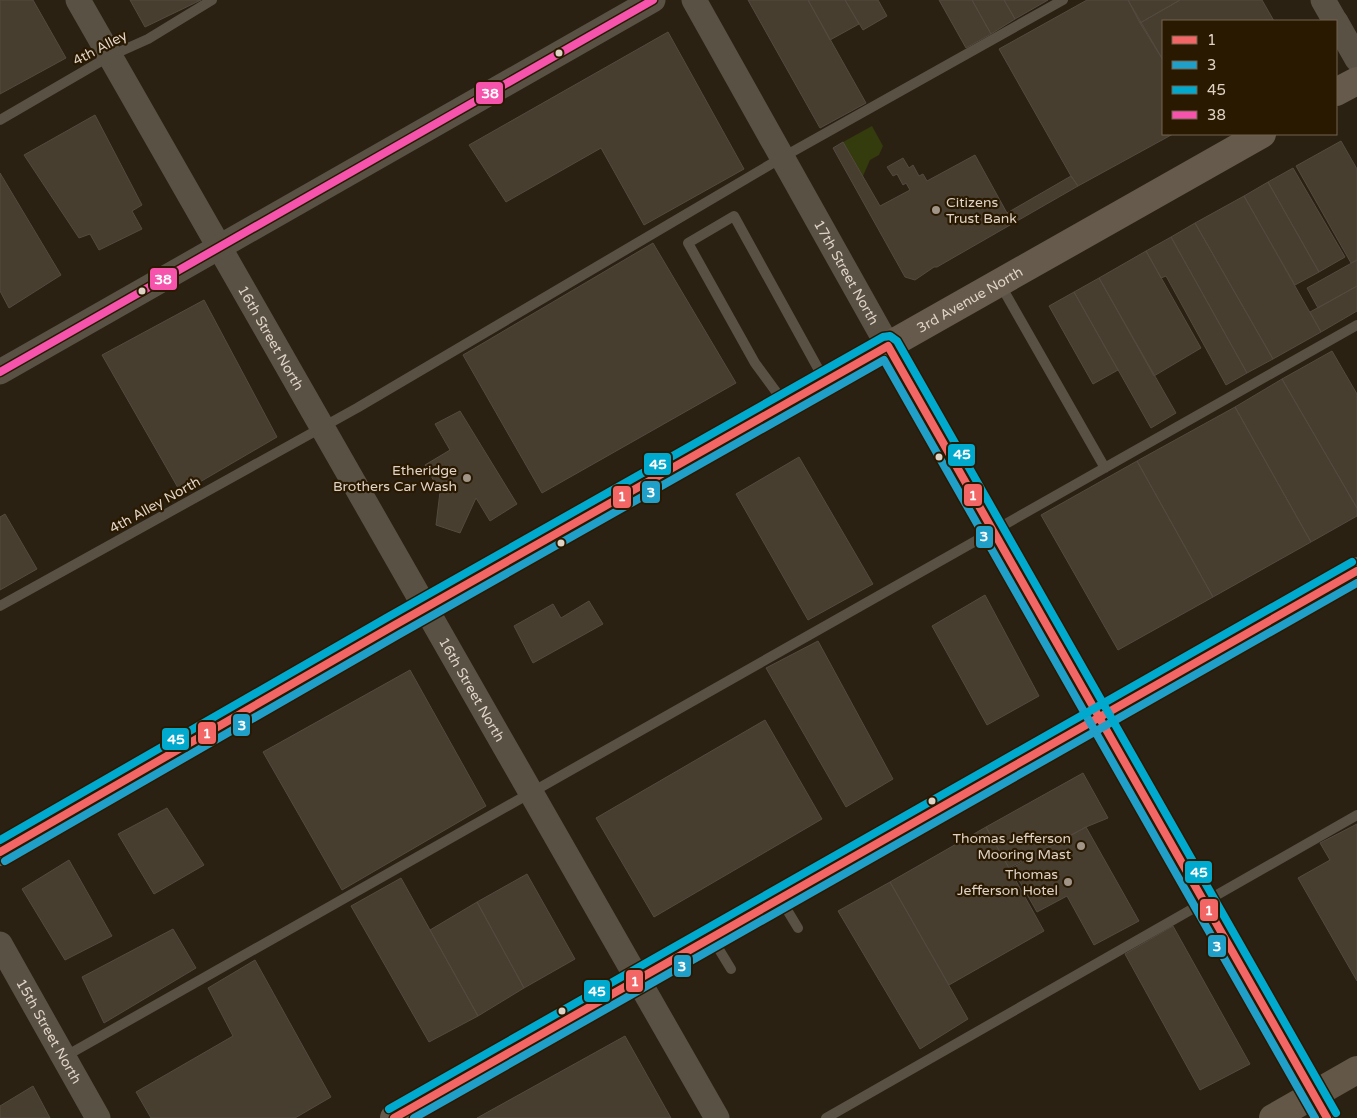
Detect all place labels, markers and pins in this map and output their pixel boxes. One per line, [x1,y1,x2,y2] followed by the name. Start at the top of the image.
[554,48,564,58] unlabelled marker
[946,194,1017,227] place label: Citizens Trust Bank
[930,204,942,216] marker: Citizens Trust Bank
[137,286,147,296] unlabelled marker
[934,452,944,462] unlabelled marker
[333,462,457,495] place label: Etheridge Brothers Car Wash
[461,472,473,484] marker: Etheridge Brothers Car Wash
[556,538,566,548] unlabelled marker
[927,796,937,806] unlabelled marker
[953,830,1072,863] place label: Thomas Jefferson Mooring Mast
[1075,840,1087,852] marker: Thomas Jefferson Mooring Mast
[957,866,1058,899] place label: Thomas Jefferson Hotel
[1062,876,1074,888] marker: Thomas Jefferson Hotel
[557,1006,567,1016] unlabelled marker

